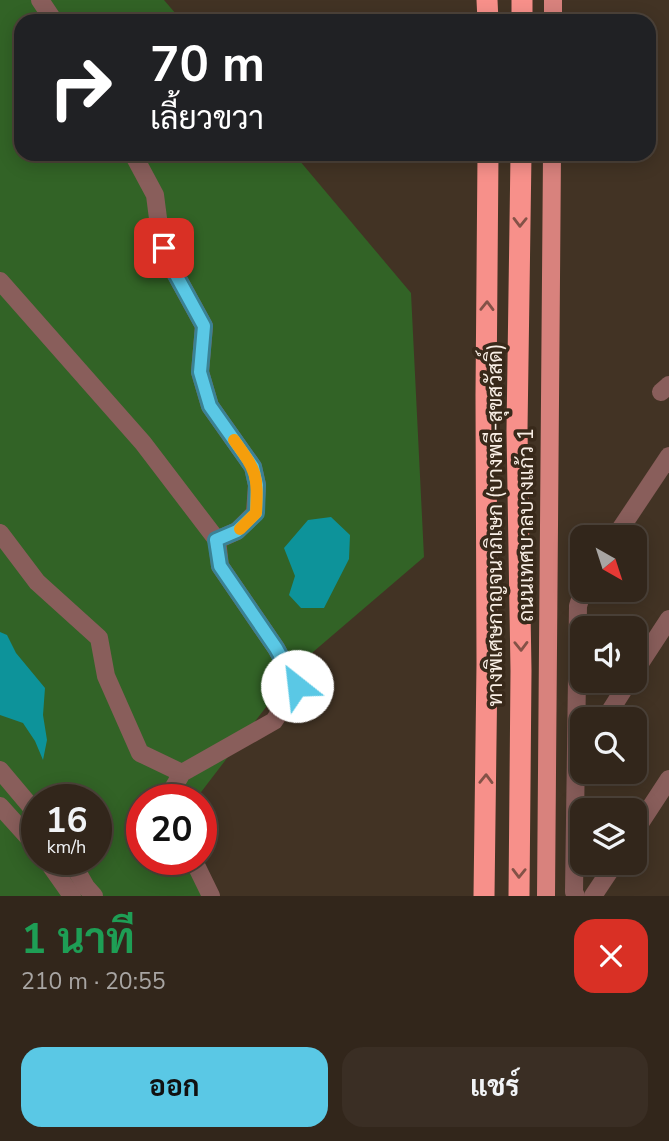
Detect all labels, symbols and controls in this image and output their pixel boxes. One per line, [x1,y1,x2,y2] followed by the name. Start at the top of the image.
[150,31,265,98] text: 70 m
[35,42,126,133] icon: right
[150,97,264,140] text: เลี้ยวขวา
[512,217,528,228] one-way arrow
[134,218,194,278] pin
[145,229,183,267] icon: arrive
[479,301,495,311] one-way arrow
[475,343,509,707] street label: ทางพิเศษกาญจนาภิเษก (บางพลี-สุขสวัสดิ์)
[512,428,540,622] street label: ถนนเทศบาลบางแก้ว 1
[570,525,648,602] north arrow
[570,525,647,875] map controls
[570,616,647,693] button: sound
[513,641,529,651] one-way arrow
[260,649,334,723] position arrow
[570,707,647,784] button: search
[478,773,494,784] one-way arrow
[126,784,217,875] speed limit sign: 20
[45,797,88,844] text: 16
[570,798,647,875] button: layers
[47,835,86,859] text: km/h
[511,868,527,879] one-way arrow
[21,911,135,968] text: 1 นาที
[574,919,648,993] button: close
[21,966,166,997] text: 210 m · 20:55
[21,1047,328,1127] button: ออก
[342,1047,648,1127] button: แชร์

